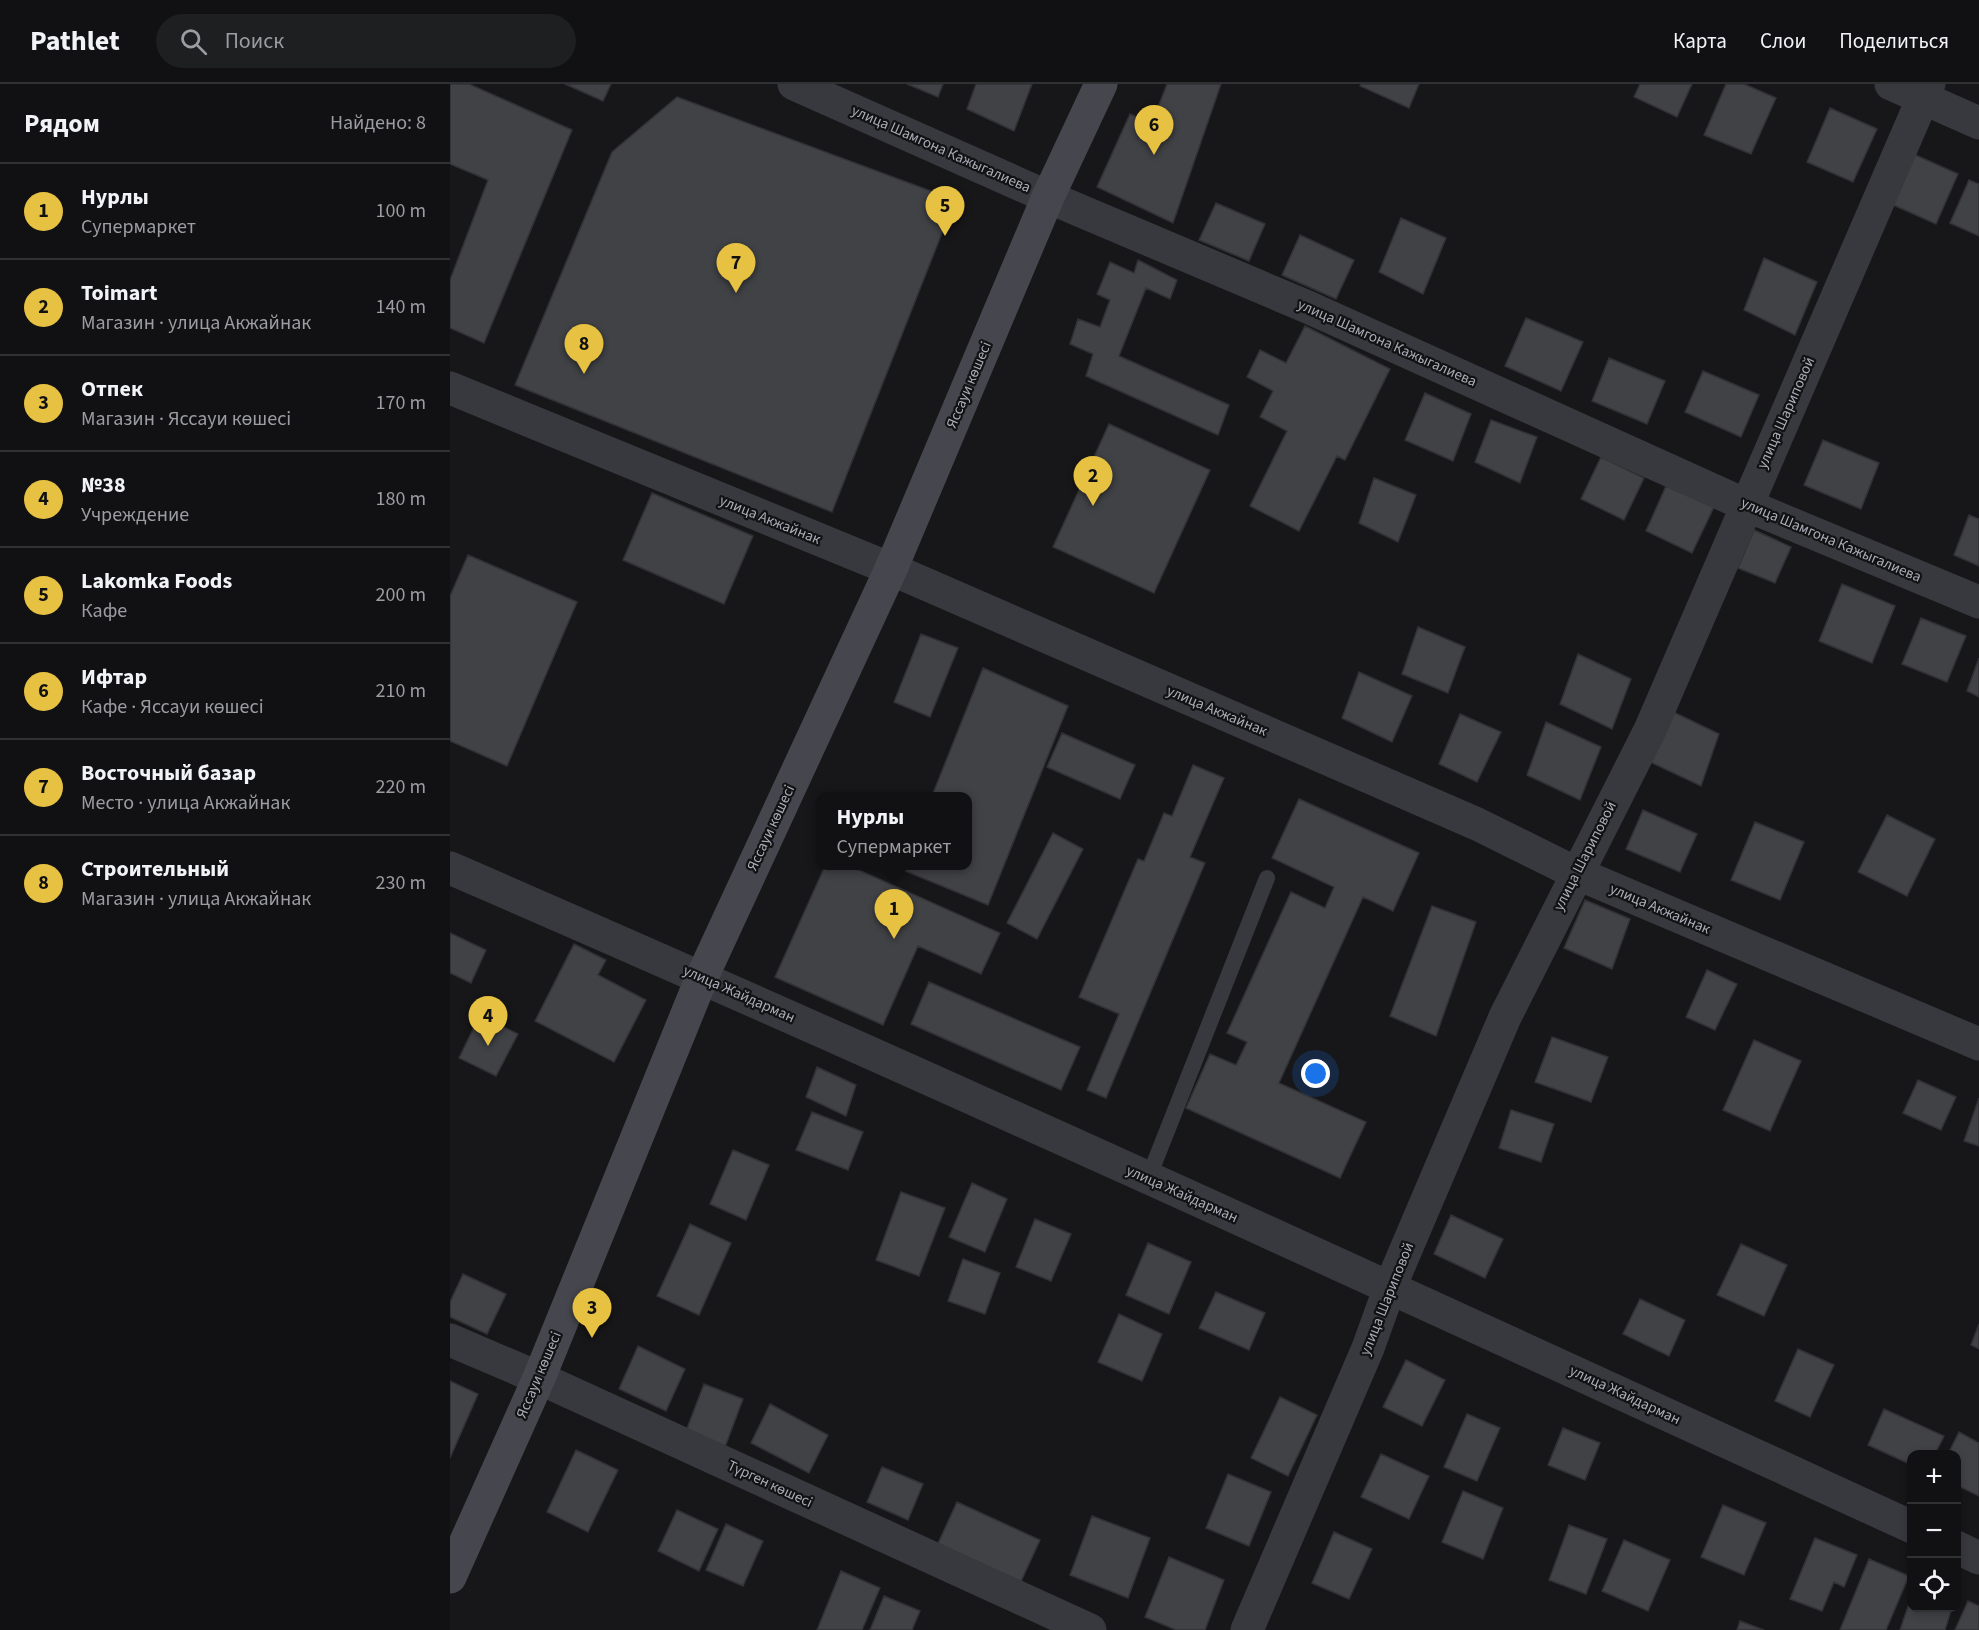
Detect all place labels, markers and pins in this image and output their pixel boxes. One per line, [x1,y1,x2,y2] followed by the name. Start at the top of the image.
[1134,106,1174,155] pin: 6
[926,186,964,236] pin: 5
[716,244,756,293] pin: 7
[564,324,604,374] pin: 8
[1074,456,1112,506] pin: 2
[874,890,914,939] pin: 1
[468,996,507,1046] pin: 4
[572,1288,612,1338] pin: 3

